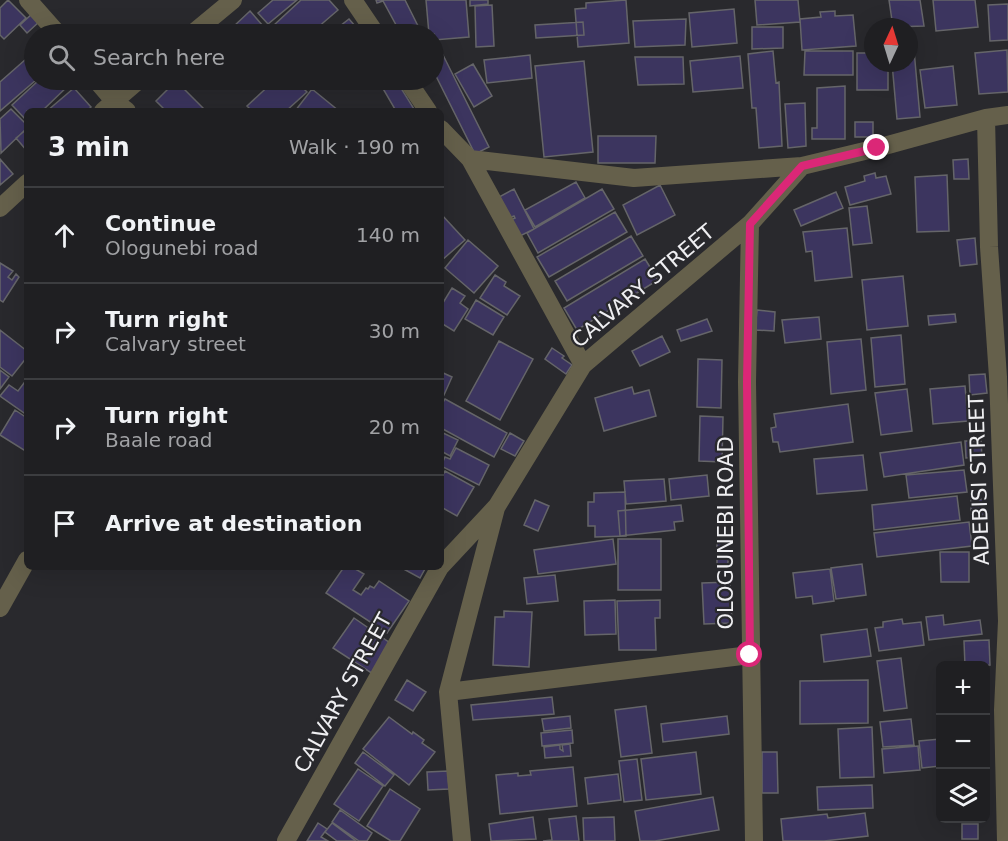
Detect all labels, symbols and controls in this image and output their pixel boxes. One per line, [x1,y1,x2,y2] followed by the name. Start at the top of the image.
[864,18,918,72] north arrow
[24,24,444,90] search box
[45,41,78,74] icon: search
[93,45,225,70] text: Search here
[48,132,130,162] text: 3 min
[863,134,889,160] route end
[289,135,420,159] text: Walk · 190 m
[105,211,216,236] text: Continue
[48,219,81,252] icon: ahead
[567,219,719,353] street label: CALVARY STREET
[356,223,420,247] text: 140 m
[105,236,258,260] text: Ologunebi road
[105,307,228,332] text: Turn right
[48,315,81,348] icon: right
[369,319,420,343] text: 30 m
[105,332,246,356] text: Calvary street
[964,394,994,566] street label: ADEBISI STREET
[105,403,228,428] text: Turn right
[48,411,81,444] icon: right
[369,415,420,439] text: 20 m
[105,428,212,452] text: Baale road
[714,436,738,630] street label: OLOGUNEBI ROAD
[48,507,81,540] icon: arrive
[105,511,362,536] text: Arrive at destination
[289,609,397,777] street label: CALVARY STREET
[736,641,762,667] route start
[936,661,990,823] map controls
[936,661,990,715] button: +
[936,715,990,769] button: −
[936,769,990,823] button: layers

